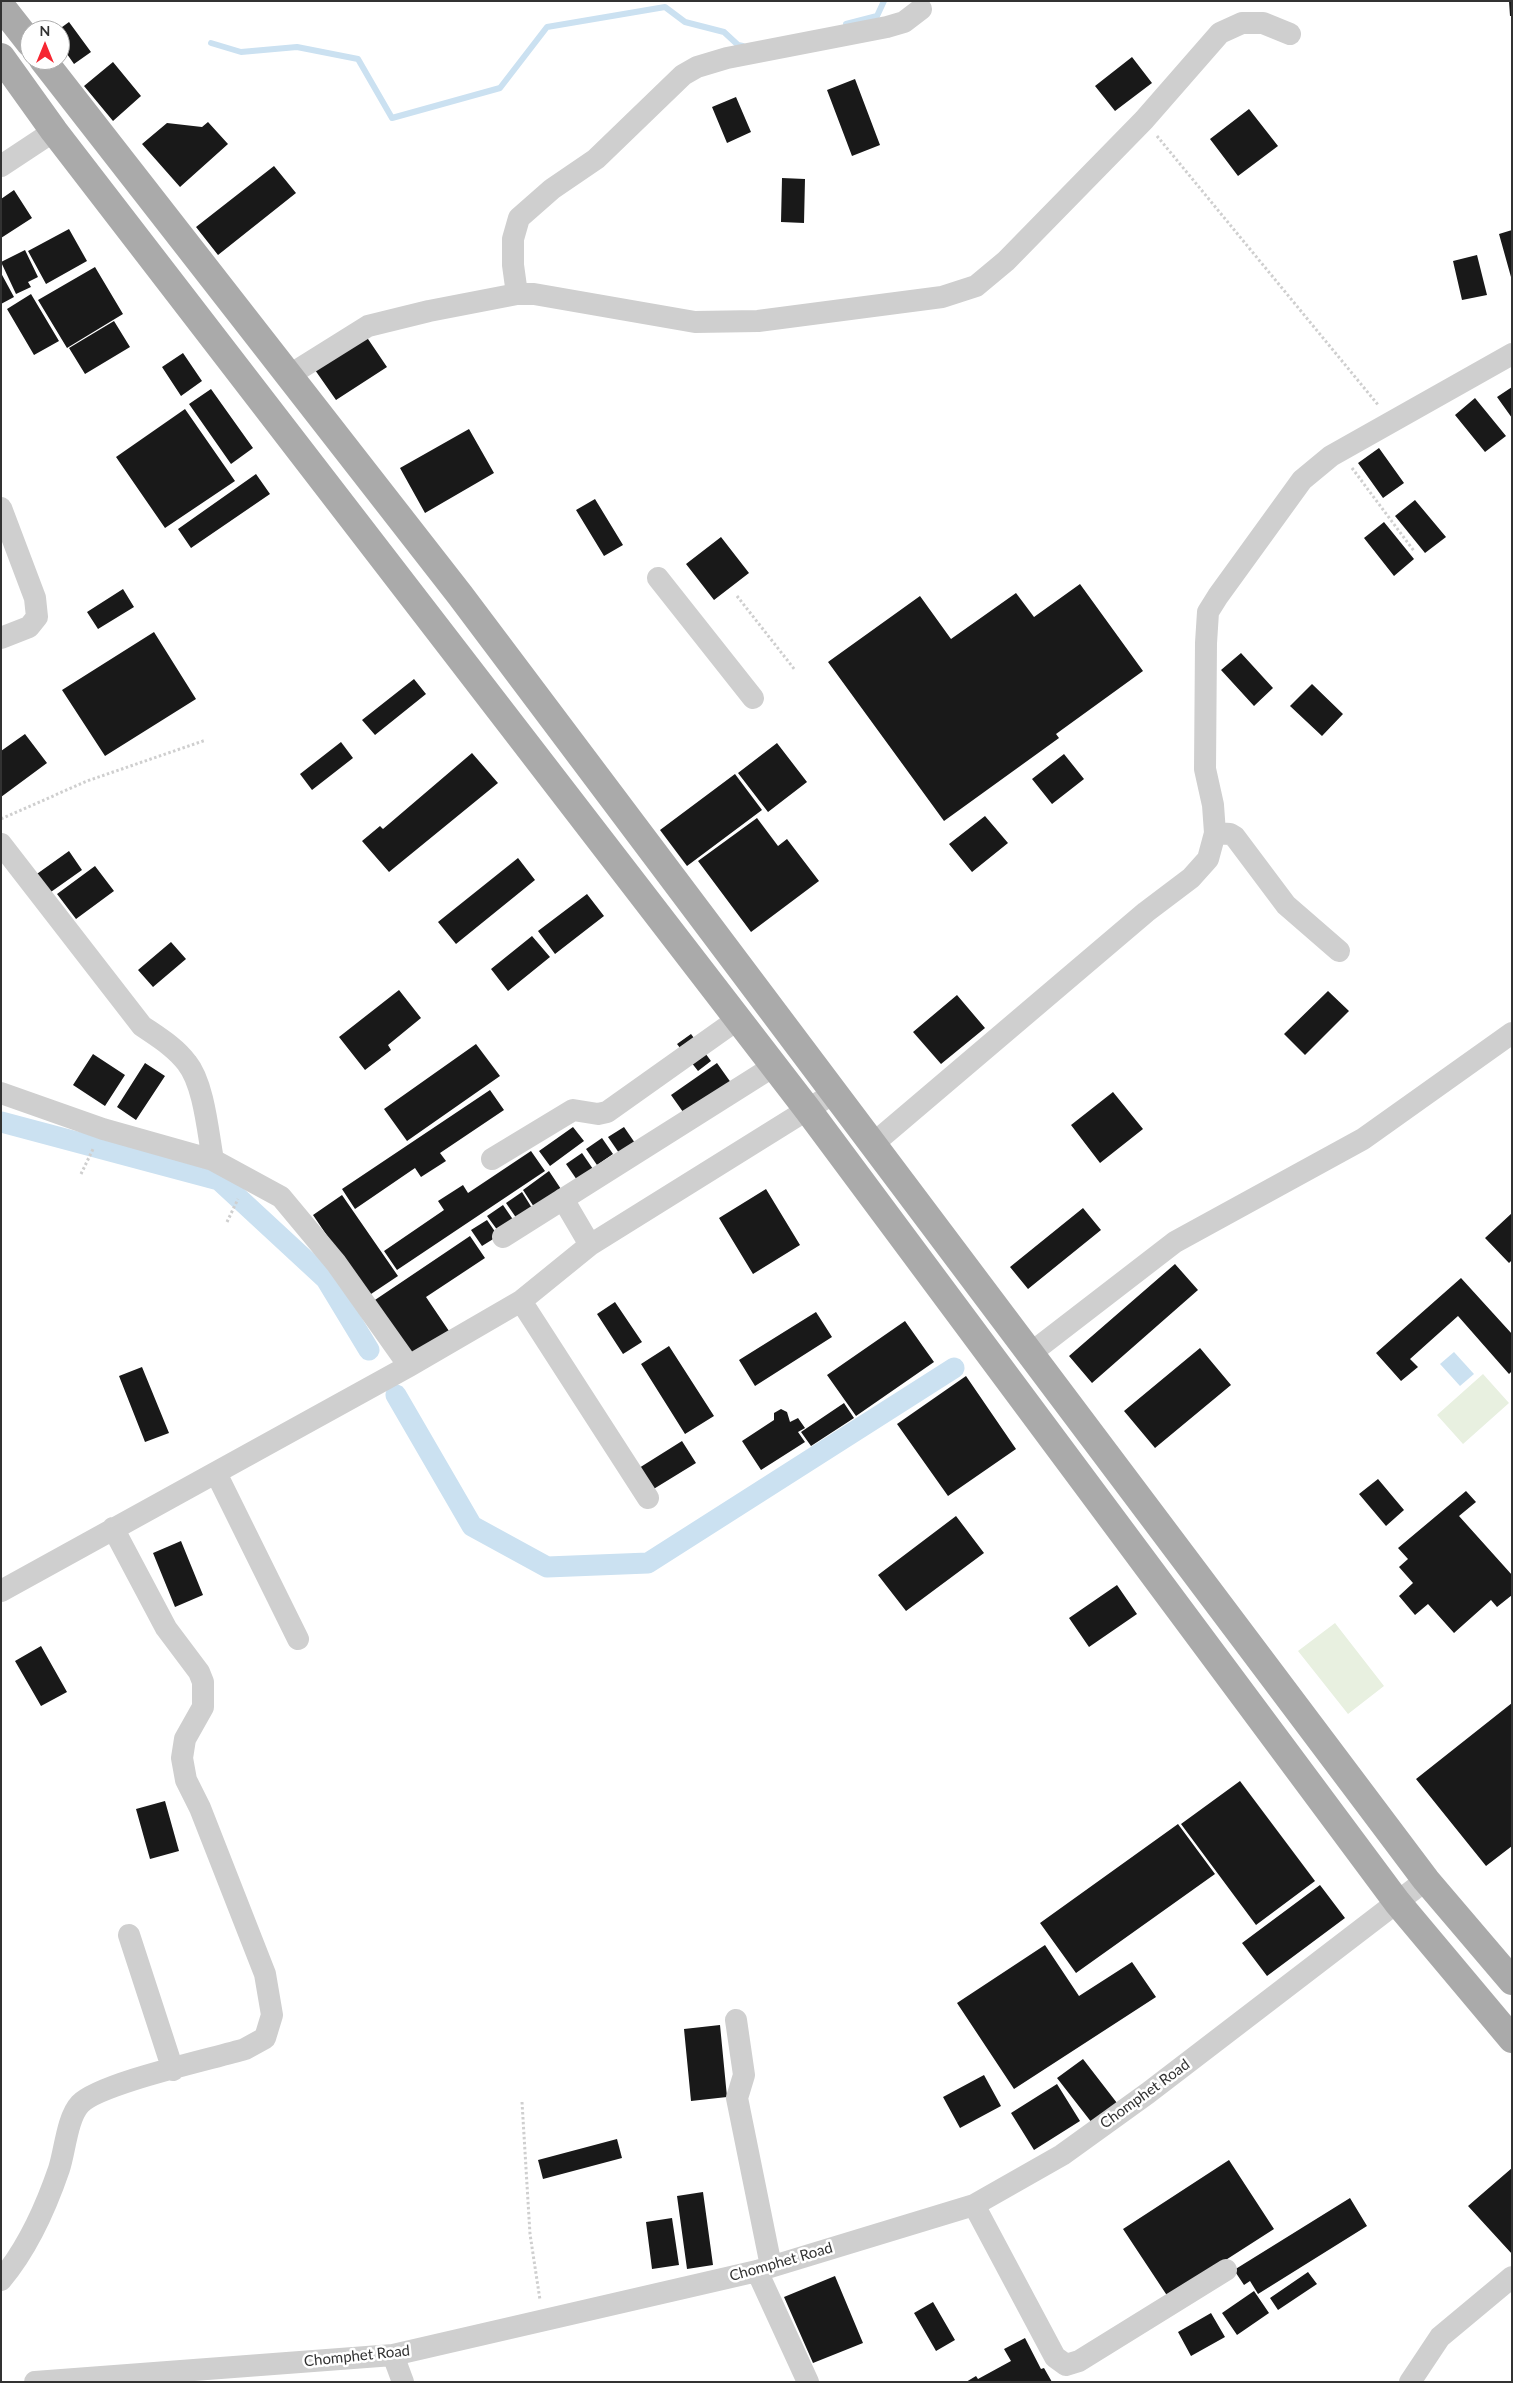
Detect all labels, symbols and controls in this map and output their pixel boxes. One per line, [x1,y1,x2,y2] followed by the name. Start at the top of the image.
[20,20,70,70] north arrow
[40,22,50,39] text: N
[1097,2055,1193,2133] street label: Chomphet Road
[727,2239,835,2285] street label: Chomphet Road
[303,2341,411,2371] street label: Chomphet Road

